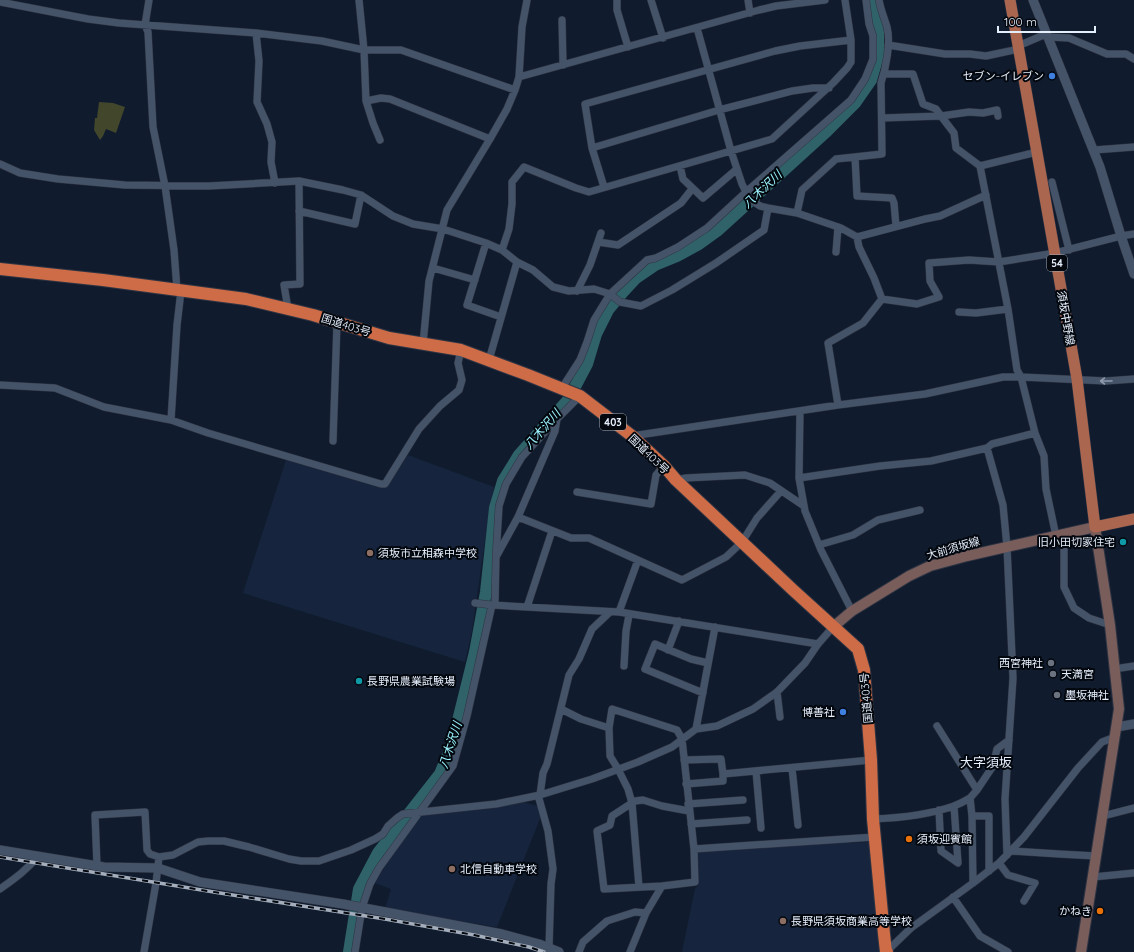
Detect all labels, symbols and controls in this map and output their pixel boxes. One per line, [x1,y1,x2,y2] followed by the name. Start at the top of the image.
[998,8,1095,34] scale bar
[1004,14,1037,29] text: 100 m
[963,69,1044,83] place label: セブン-イレブン
[1047,71,1057,81] marker: セブン-イレブン
[739,166,786,211] water label: 八木沢川
[1047,255,1067,271] road number: 54
[1054,290,1078,346] street label: 須坂中野線
[320,311,372,339] street label: 国道403号
[1100,377,1113,385] one-way arrow
[521,404,565,452] water label: 八木沢川
[600,414,626,430] road number: 403
[626,431,672,477] street label: 国道403号
[925,534,981,562] street label: 大前須坂線
[1038,535,1115,549] place label: 旧小田切家住宅
[1118,537,1128,547] marker: 旧小田切家住宅
[378,546,477,560] place label: 須坂市立相森中学校
[365,548,375,558] marker: 須坂市立相森中学校
[999,656,1043,670] place label: 西宮神社
[1046,658,1056,668] marker: 西宮神社
[1061,667,1094,681] place label: 天満宮
[1048,669,1058,679] marker: 天満宮
[857,672,875,724] street label: 国道403号
[367,674,455,688] place label: 長野県農業試験場
[354,676,364,686] marker: 長野県農業試験場
[1065,688,1109,702] place label: 墨坂神社
[1052,690,1062,700] marker: 墨坂神社
[802,705,835,719] place label: 博善社
[838,707,848,717] marker: 博善社
[435,718,465,770] water label: 八木沢川
[960,754,1012,770] district label: 大字須坂
[917,832,972,846] place label: 須坂迎賓館
[904,834,914,844] marker: 須坂迎賓館
[460,862,537,876] place label: 北信自動車学校
[447,864,457,874] marker: 北信自動車学校
[1059,904,1092,918] place label: かねき
[1095,906,1105,916] marker: かねき
[791,914,912,928] place label: 長野県須坂商業高等学校
[778,916,788,926] marker: 長野県須坂商業高等学校

